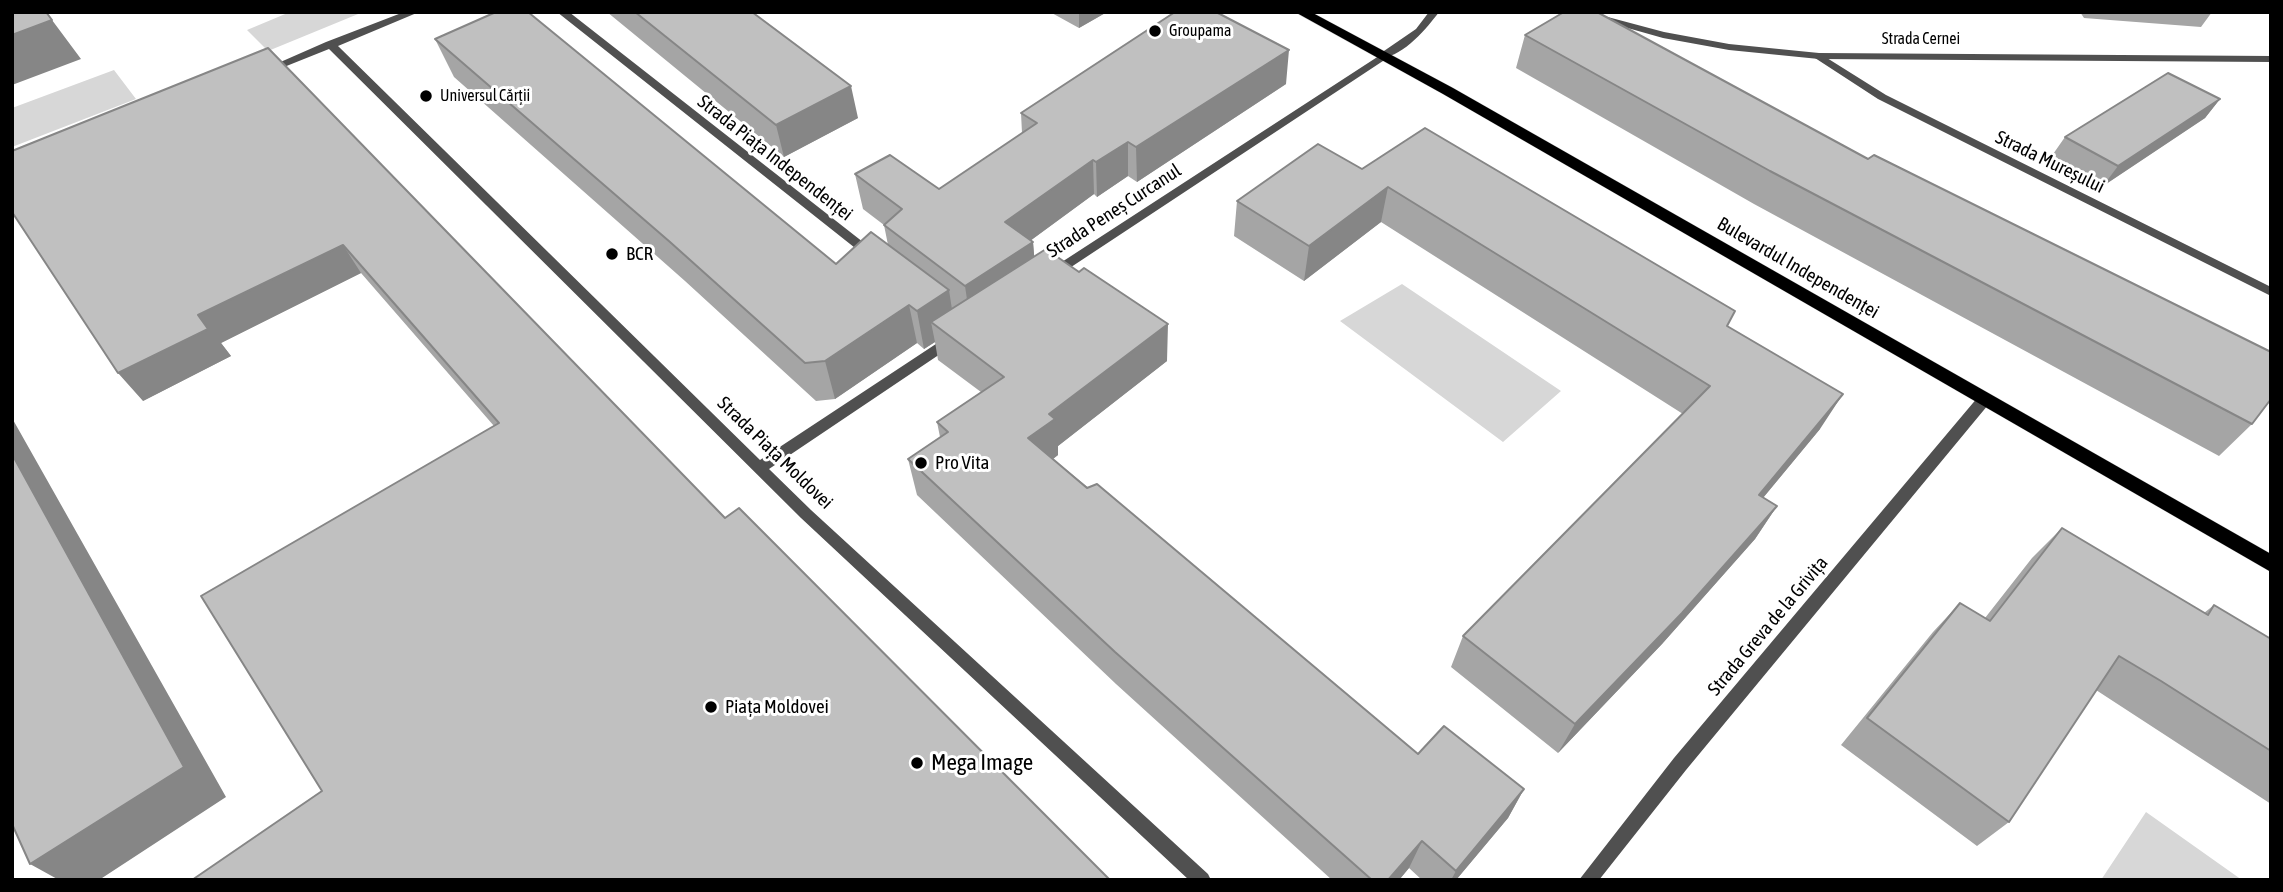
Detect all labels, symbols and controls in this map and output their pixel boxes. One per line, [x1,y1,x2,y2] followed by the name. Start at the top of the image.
[1169,21,1231,41] place label: Groupama
[1147,23,1163,39] marker: Groupama
[1882,29,1960,49] street label: Strada Cernei
[440,86,530,106] place label: Universul Cărții
[418,88,434,104] marker: Universul Cărții
[693,90,857,226] street label: Strada Piața Independenței
[1992,126,2108,198] street label: Strada Mureșului
[1043,159,1185,263] street label: Strada Peneș Curcanul
[1713,212,1883,324] street label: Bulevardul Independenței
[626,243,653,265] place label: BCR
[604,246,620,262] marker: BCR
[712,392,838,514] street label: Strada Piața Moldovei
[935,452,989,474] place label: Pro Vita
[913,455,929,471] marker: Pro Vita
[1703,552,1833,700] street label: Strada Greva de la Grivița
[725,696,829,718] place label: Piața Moldovei
[703,699,719,715] marker: Piața Moldovei
[931,749,1033,777] place label: Mega Image
[909,755,925,771] marker: Mega Image

